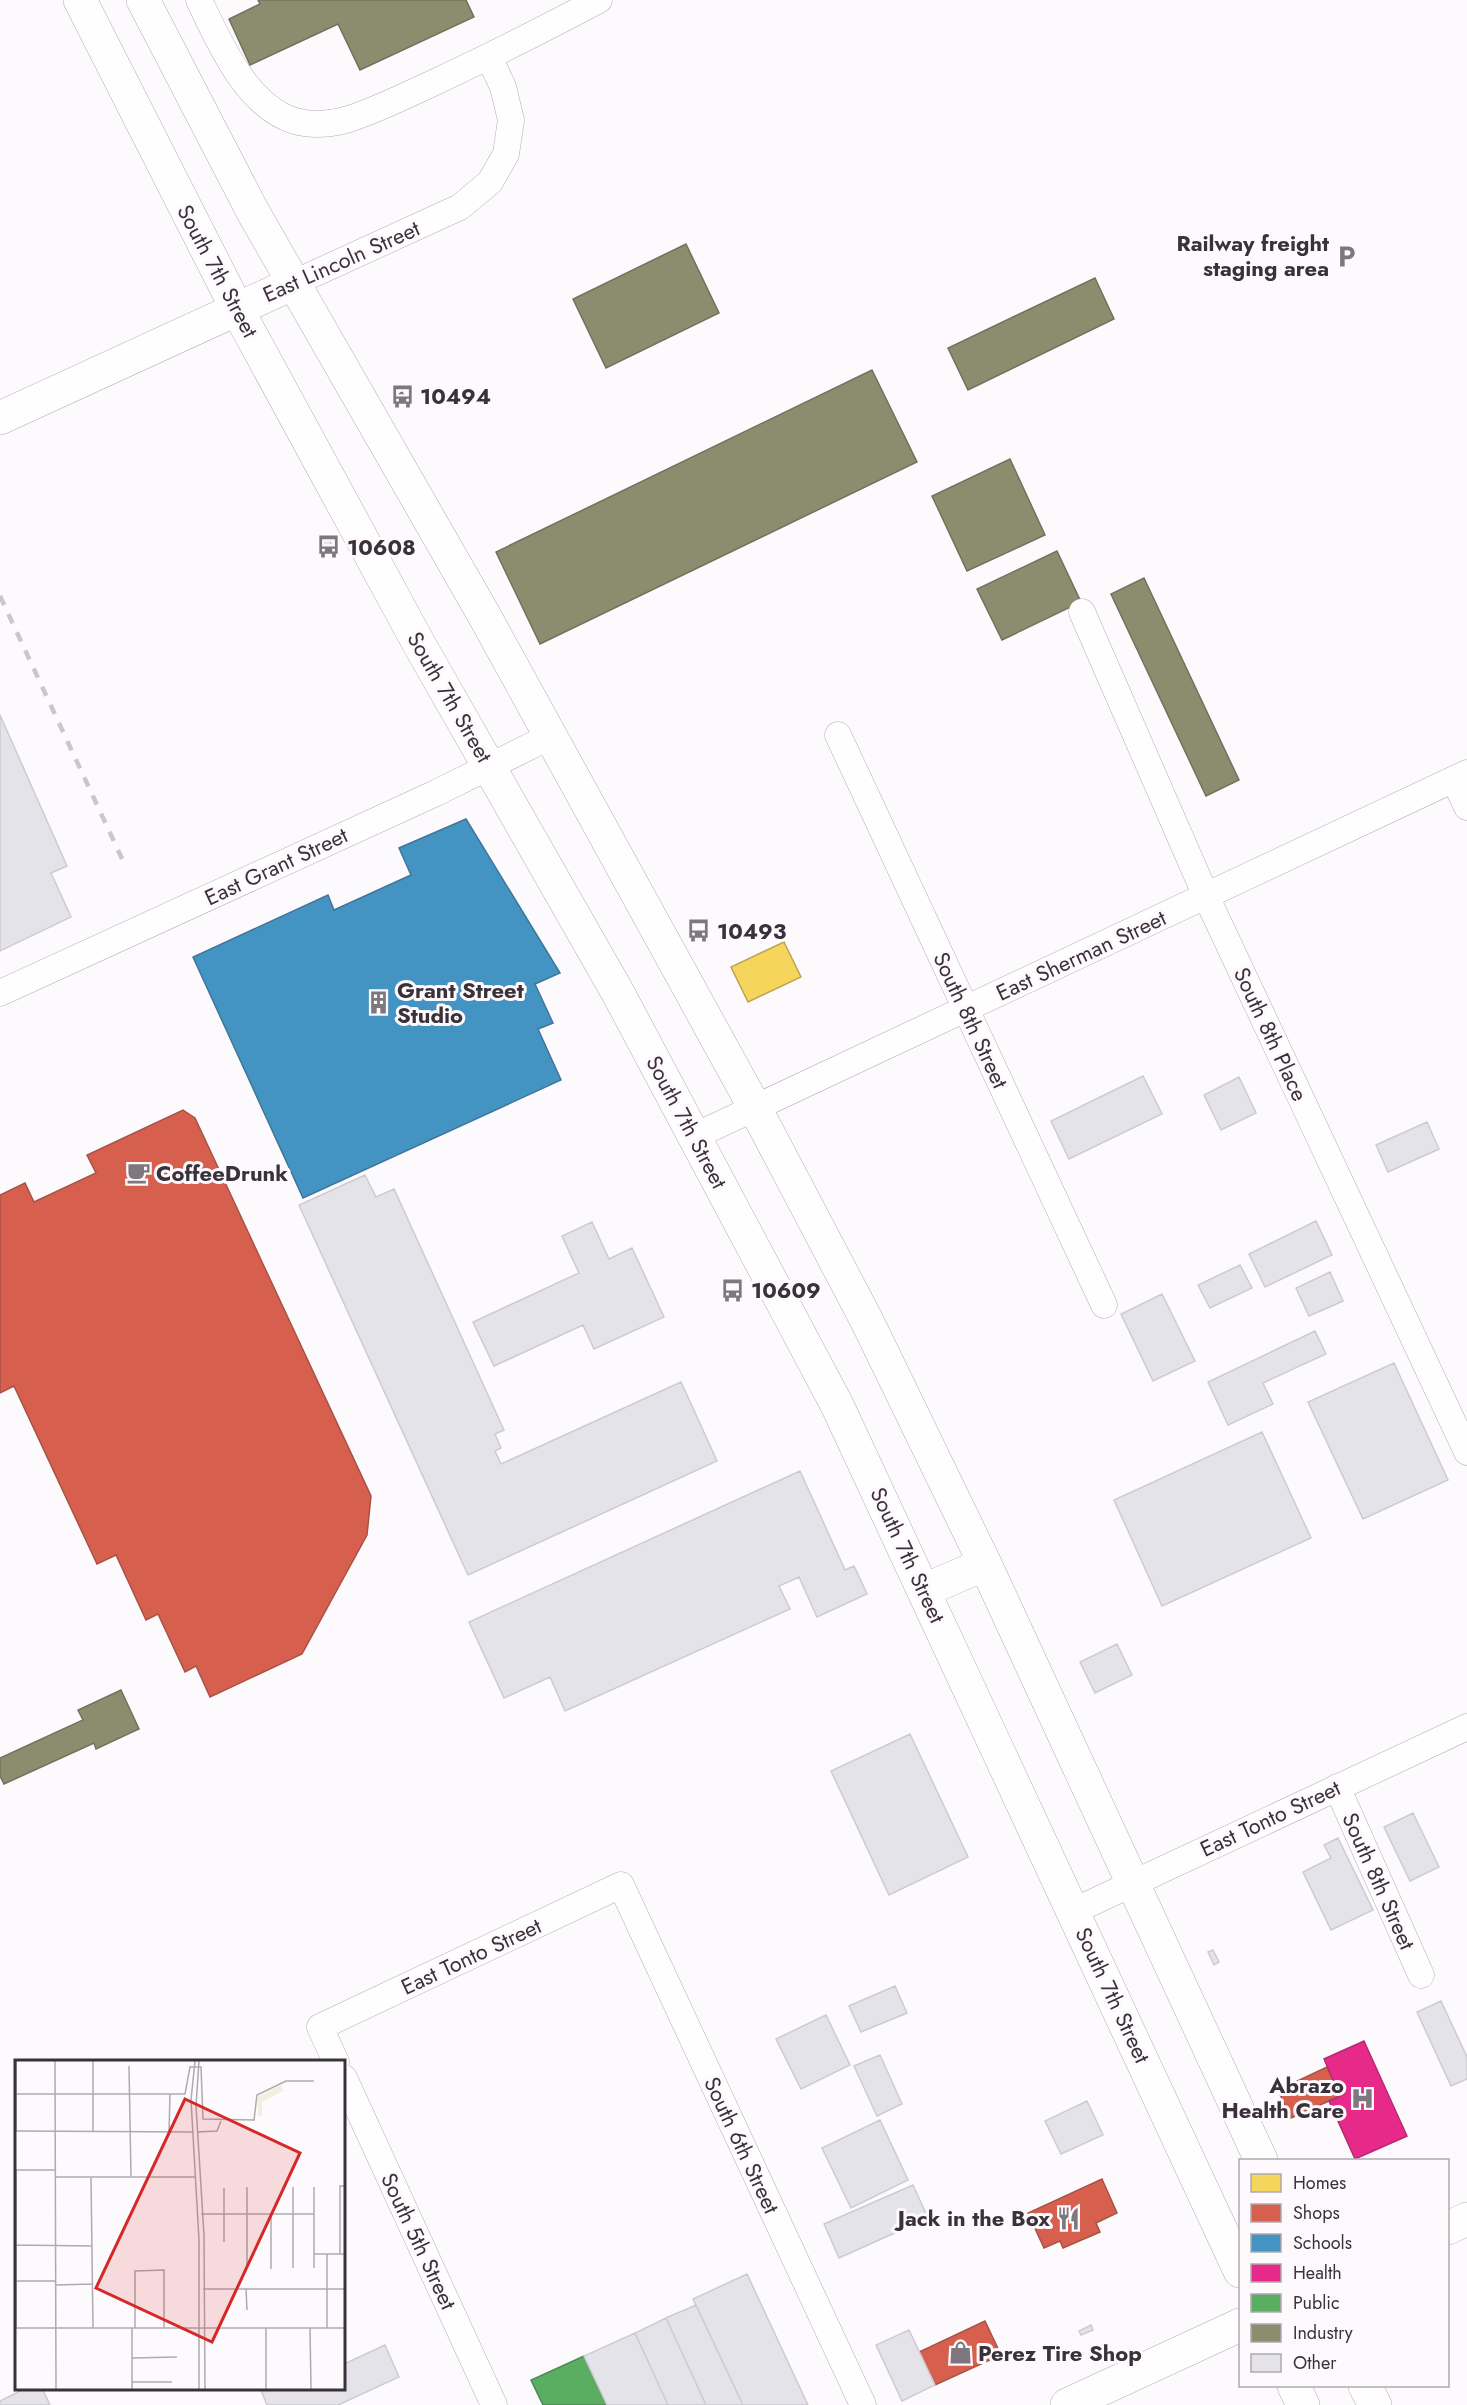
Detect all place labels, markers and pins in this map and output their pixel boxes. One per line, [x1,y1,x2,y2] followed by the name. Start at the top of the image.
[1176,227,1329,284] place label: Railway freight staging area
[1334,243,1360,269] parking icon: Railway freight staging area
[420,380,491,412] place label: 10494
[389,383,415,409] bus stop icon: 10494
[347,531,416,563] place label: 10608
[316,534,342,560] bus stop icon: 10608
[717,915,787,947] place label: 10493
[686,918,712,944] bus stop icon: 10493
[397,974,524,1031] place label: Grant Street Studio
[366,990,392,1016] building icon: Grant Street Studio
[156,1157,288,1189] place label: CoffeeDrunk
[125,1160,151,1186] cafe icon: CoffeeDrunk
[751,1274,821,1306] place label: 10609
[720,1277,746,1303] bus stop icon: 10609
[1222,2069,1344,2126] place label: Abrazo Health Care
[1349,2085,1375,2111] hospital icon: Abrazo Health Care
[894,2202,1050,2234] place label: Jack in the Box
[1055,2205,1081,2231] restaurant icon: Jack in the Box
[978,2337,1142,2369] place label: Perez Tire Shop
[947,2340,973,2366] shop icon: Perez Tire Shop

